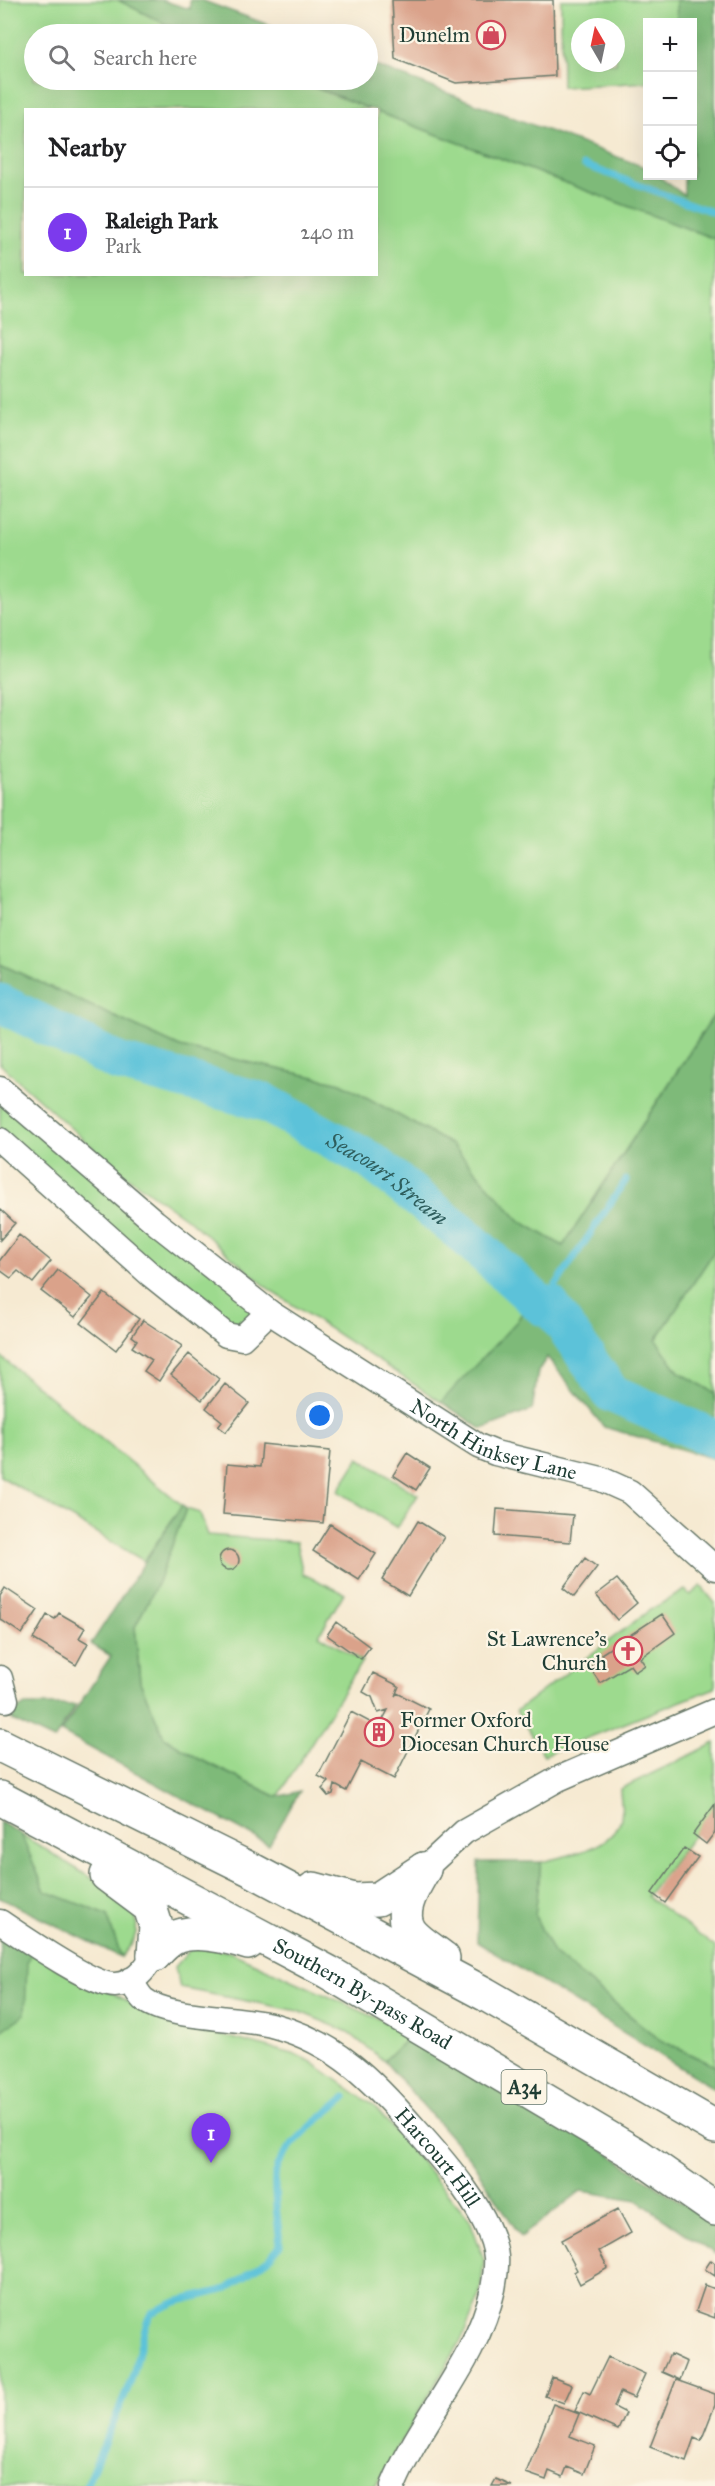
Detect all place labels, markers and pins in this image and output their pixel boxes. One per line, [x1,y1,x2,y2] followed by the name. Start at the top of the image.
[475,19,507,51] shop icon: Dunelm
[399,22,470,48] place label: Dunelm
[487,1626,607,1676] place label: St Lawrence's Church
[612,1635,644,1667] church icon: St Lawrence's Church
[400,1707,609,1757] place label: Former Oxford Diocesan Church House
[363,1716,395,1748] building icon: Former Oxford Diocesan Church House
[192,2114,230,2163] pin: 1

